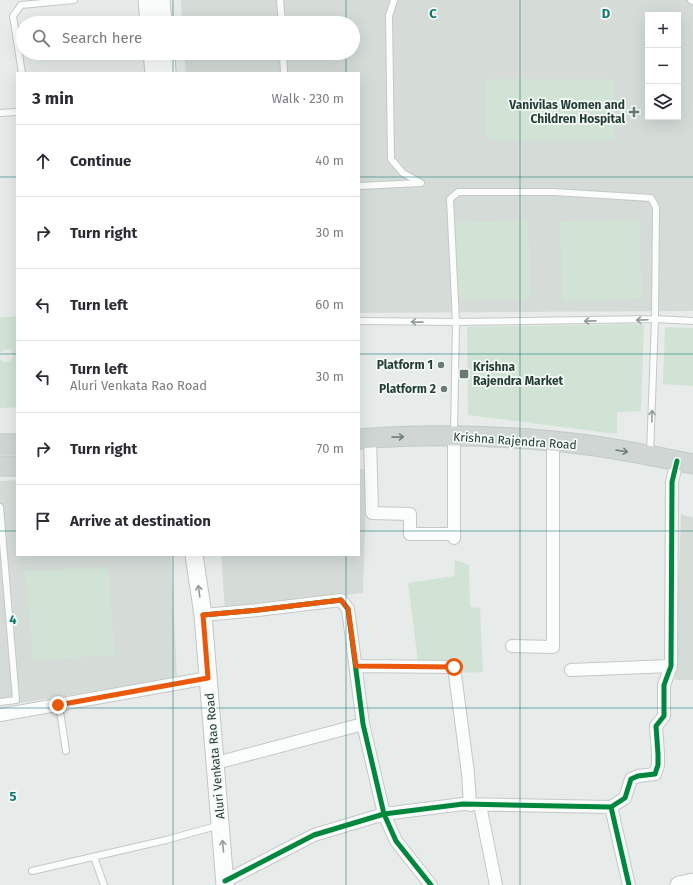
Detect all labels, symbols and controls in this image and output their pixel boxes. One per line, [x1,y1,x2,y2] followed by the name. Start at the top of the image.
[429,6,437,21] text: C
[602,6,611,21] text: D
[645,12,681,120] map controls
[645,12,681,48] button: +
[16,16,360,60] search box
[30,27,52,49] icon: search
[62,29,142,47] text: Search here
[645,48,681,84] button: −
[645,84,681,120] button: layers
[32,88,74,109] text: 3 min
[272,91,344,106] text: Walk · 230 m
[508,98,625,126] place label: Vanivilas Women and Children Hospital
[628,106,640,118] marker: Vanivilas Women and Children Hospital
[32,150,54,172] icon: ahead
[70,152,131,170] text: Continue
[315,153,344,168] text: 40 m
[32,222,54,244] icon: right
[70,224,137,242] text: Turn right
[316,225,344,240] text: 30 m
[32,294,54,316] icon: left
[70,296,128,314] text: Turn left
[315,297,344,312] text: 60 m
[636,316,649,324] one-way arrow
[584,317,597,325] one-way arrow
[411,318,424,326] one-way arrow
[377,358,433,372] place label: Platform 1
[70,360,128,378] text: Turn left
[436,360,446,370] marker: Platform 1
[473,360,564,388] place label: Krishna Rajendra Market
[32,366,54,388] icon: left
[458,368,470,380] marker: Krishna Rajendra Market
[316,369,344,384] text: 30 m
[70,378,207,393] text: Aluri Venkata Rao Road
[379,382,436,396] place label: Platform 2
[439,384,449,394] marker: Platform 2
[648,410,656,423] one-way arrow
[453,430,577,452] street label: Krishna Rajendra Road
[391,434,404,441] one-way arrow
[32,438,54,460] icon: right
[70,440,137,458] text: Turn right
[317,441,344,456] text: 70 m
[615,447,628,455] one-way arrow
[32,510,54,532] icon: arrive
[70,512,211,530] text: Arrive at destination
[195,585,203,598] one-way arrow
[9,612,17,627] text: 4
[445,658,463,676] route start
[203,692,227,820] street label: Aluri Venkata Rao Road
[49,696,67,714] route end
[10,789,17,804] text: 5
[220,840,227,853] one-way arrow

